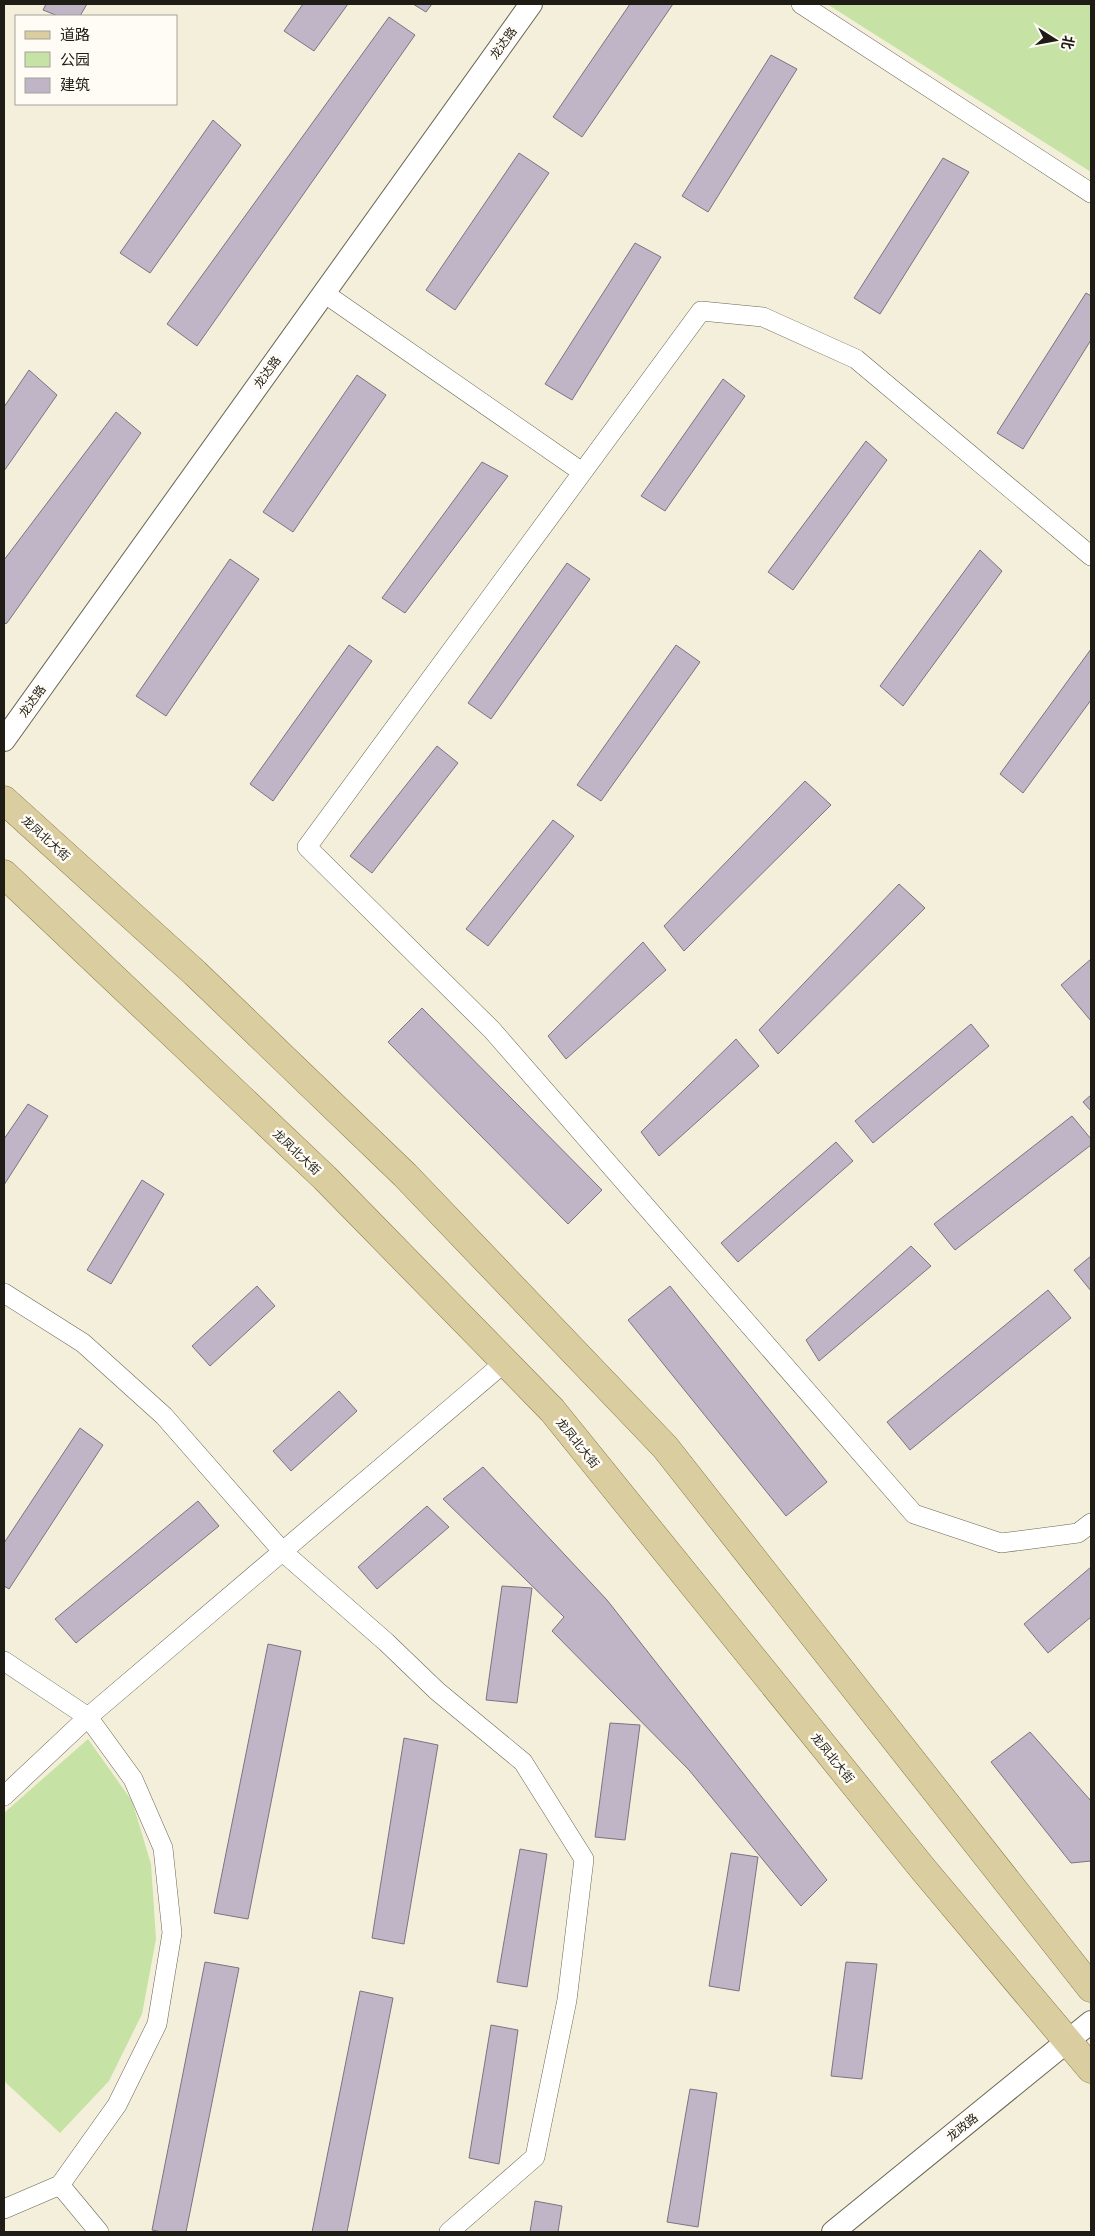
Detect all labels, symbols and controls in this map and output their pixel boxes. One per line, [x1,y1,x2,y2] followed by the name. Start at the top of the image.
[15,15,178,105] legend
[1030,15,1080,65] north arrow
[60,23,90,46] text: 道路
[485,23,521,63] street label: 龙达路
[1057,34,1080,51] text: 北
[60,48,90,71] text: 公园
[60,73,90,96] text: 建筑
[249,352,285,392] street label: 龙达路
[14,681,50,721] street label: 龙达路
[17,811,75,865] street label: 龙凤北大街
[269,1125,325,1179] street label: 龙凤北大街
[552,1414,604,1472] street label: 龙凤北大街
[807,1729,859,1787] street label: 龙凤北大街
[942,2108,982,2146] street label: 龙政路

